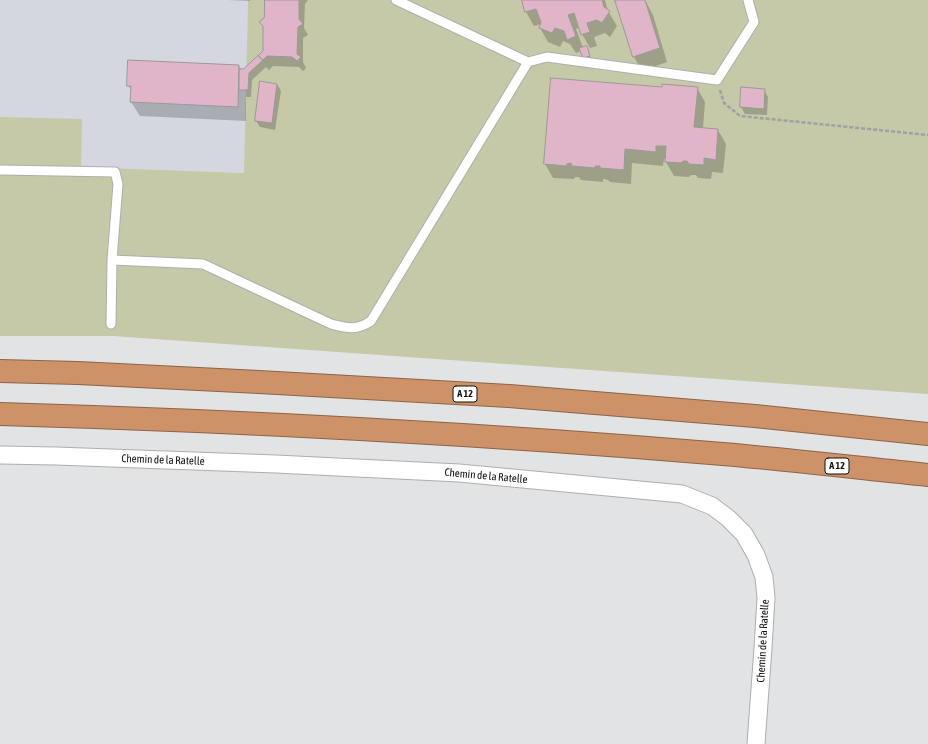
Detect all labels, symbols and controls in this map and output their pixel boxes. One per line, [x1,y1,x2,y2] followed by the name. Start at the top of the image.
[453,386,477,402] road number: A 12
[121,452,205,468] street label: Chemin de la Ratelle
[825,458,849,474] road number: A 12
[444,466,528,486] street label: Chemin de la Ratelle
[754,599,772,683] street label: Chemin de la Ratelle

